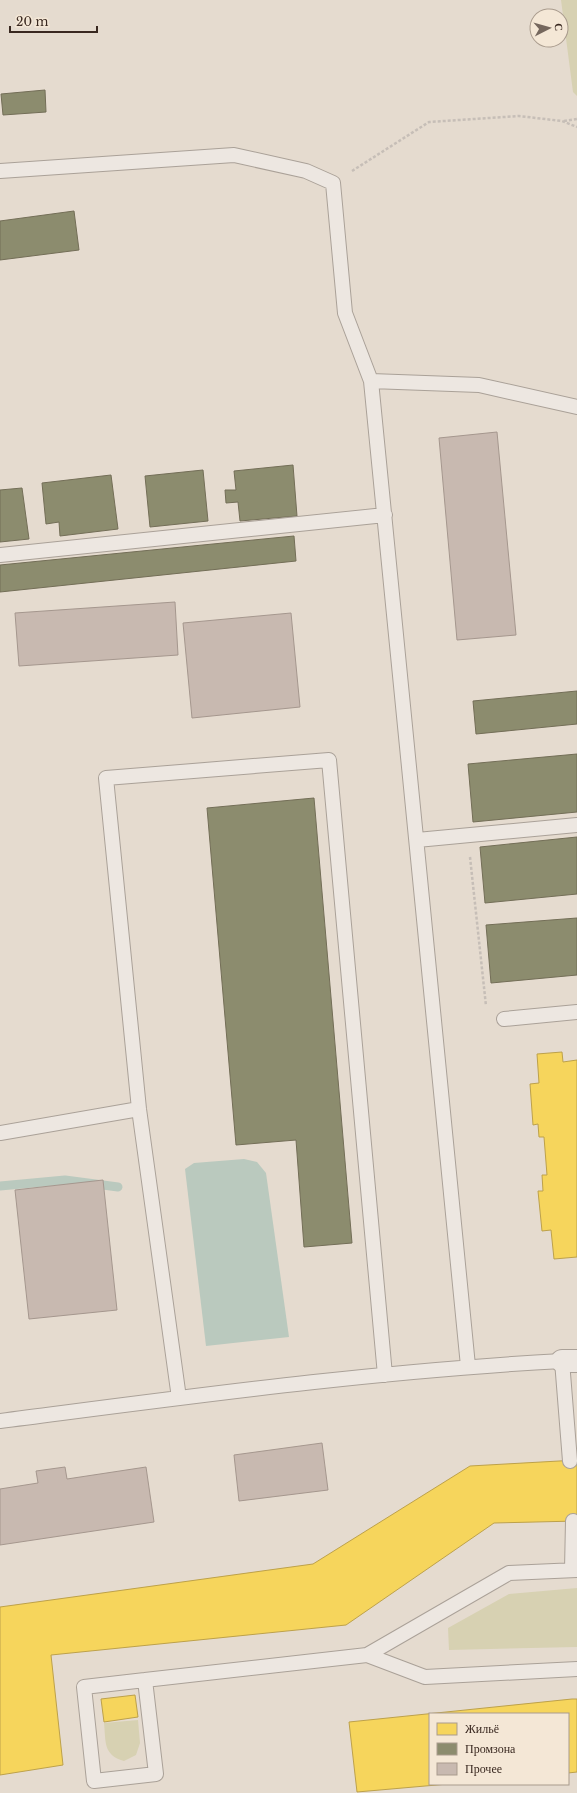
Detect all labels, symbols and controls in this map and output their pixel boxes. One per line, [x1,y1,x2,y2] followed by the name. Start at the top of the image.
[10,8,97,34] scale bar
[529,8,569,48] north arrow
[16,14,48,29] text: 20 m
[552,22,566,32] text: С
[429,1713,569,1785] legend
[465,1721,499,1736] text: Жильё
[465,1741,516,1756] text: Промзона
[465,1761,502,1776] text: Прочее

